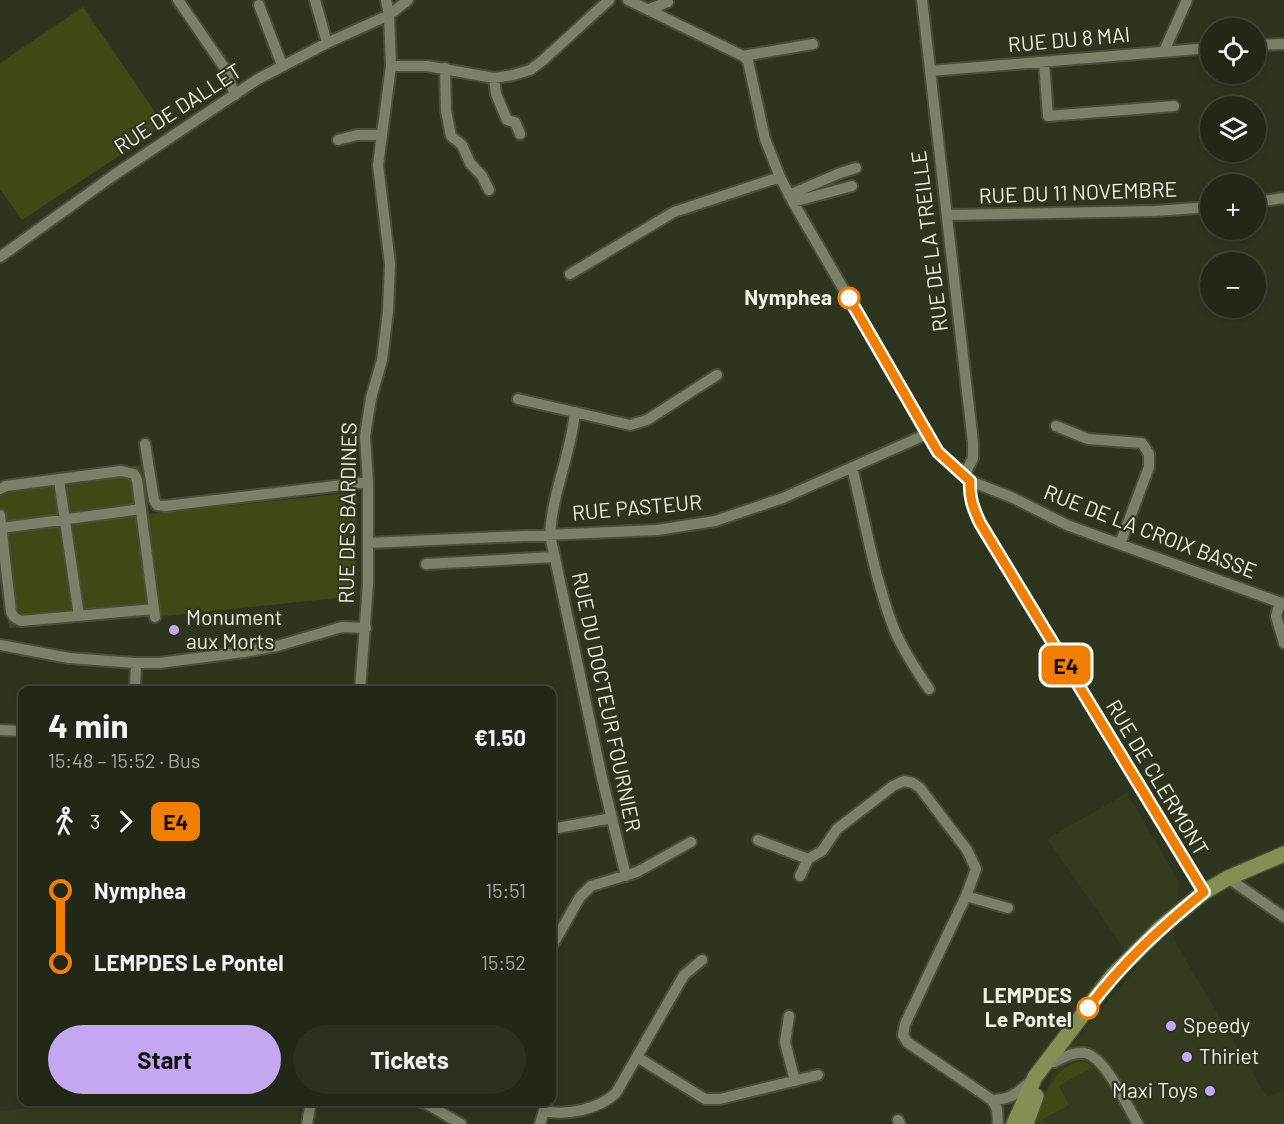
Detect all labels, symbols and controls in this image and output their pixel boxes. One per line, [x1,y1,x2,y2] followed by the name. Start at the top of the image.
[1200,18,1266,318] map controls
[1200,18,1266,84] button: locate
[1007,21,1131,56] street label: RUE DU 8 MAI
[109,57,246,158] street label: RUE DE DALLET
[1200,96,1266,162] button: layers
[905,149,952,333] street label: RUE DE LA TREILLE
[1200,174,1266,240] button: +
[978,176,1178,207] street label: RUE DU 11 NOVEMBRE
[1200,252,1266,318] button: −
[744,284,832,309] place label: Nymphea
[838,287,860,309] marker: Nymphea
[332,422,361,604] street label: RUE DES BARDINES
[1041,479,1260,583] street label: RUE DE LA CROIX BASSE
[571,488,703,525] street label: RUE PASTEUR
[568,570,647,834] street label: RUE DU DOCTEUR FOURNIER
[186,604,282,653] place label: Monument aux Morts
[167,623,181,637] marker: Monument aux Morts
[1039,646,1093,684] line badge: E4
[1054,653,1078,678] text: E4
[1102,695,1215,860] street label: RUE DE CLERMONT
[48,705,129,745] text: 4 min
[474,724,526,750] text: €1.50
[48,748,200,772] text: 15:48 – 15:52 · Bus
[48,805,81,838] icon: walk
[109,805,142,838] icon: forward
[90,809,100,833] text: 3
[163,809,188,834] text: E4
[94,877,186,903] text: Nymphea
[485,878,526,902] text: 15:51
[94,949,284,975] text: LEMPDES Le Pontel
[481,950,526,974] text: 15:52
[982,982,1072,1031] place label: LEMPDES Le Pontel
[1077,997,1099,1019] marker: LEMPDES Le Pontel
[1183,1012,1251,1037] place label: Speedy
[1164,1019,1178,1033] marker: Speedy
[48,1025,281,1094] button: Start
[293,1025,526,1094] button: Tickets
[1199,1043,1259,1068] place label: Thiriet
[1180,1050,1194,1064] marker: Thiriet
[1112,1077,1198,1102] place label: Maxi Toys
[1203,1084,1217,1098] marker: Maxi Toys

